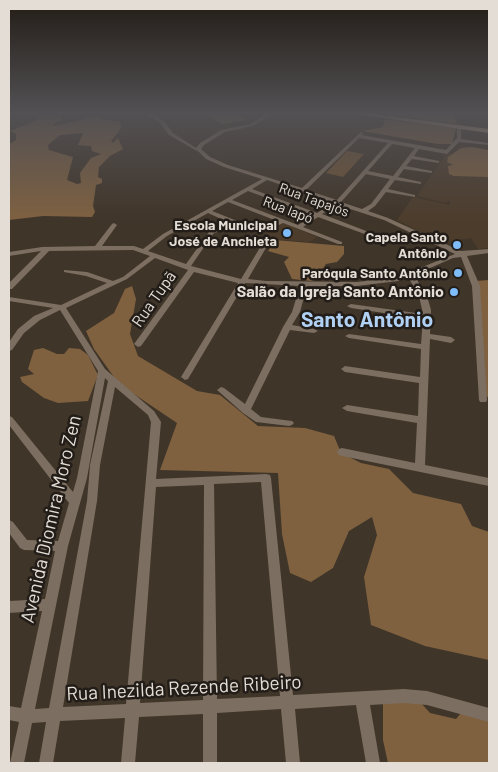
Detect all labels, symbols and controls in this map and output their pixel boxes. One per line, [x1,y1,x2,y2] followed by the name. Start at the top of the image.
[277,180,351,220] street label: Rua Tapajós
[261,193,315,227] street label: Rua Iapó
[169,217,277,250] place label: Escola Municipal José de Anchieta
[281,227,293,239] marker: Escola Municipal José de Anchieta
[366,229,447,262] place label: Capela Santo Antônio
[451,239,463,251] marker: Capela Santo Antônio
[302,265,448,281] place label: Paróquia Santo Antônio
[128,267,180,331] street label: Rua Tupã
[452,267,464,279] marker: Paróquia Santo Antônio
[237,282,444,302] place label: Salão da Igreja Santo Antônio
[448,286,460,298] marker: Salão da Igreja Santo Antônio
[301,307,433,333] district label: Santo Antônio
[16,413,86,625] street label: Avenida Diomira Moro Zen
[66,670,302,706] street label: Rua Inezilda Rezende Ribeiro

